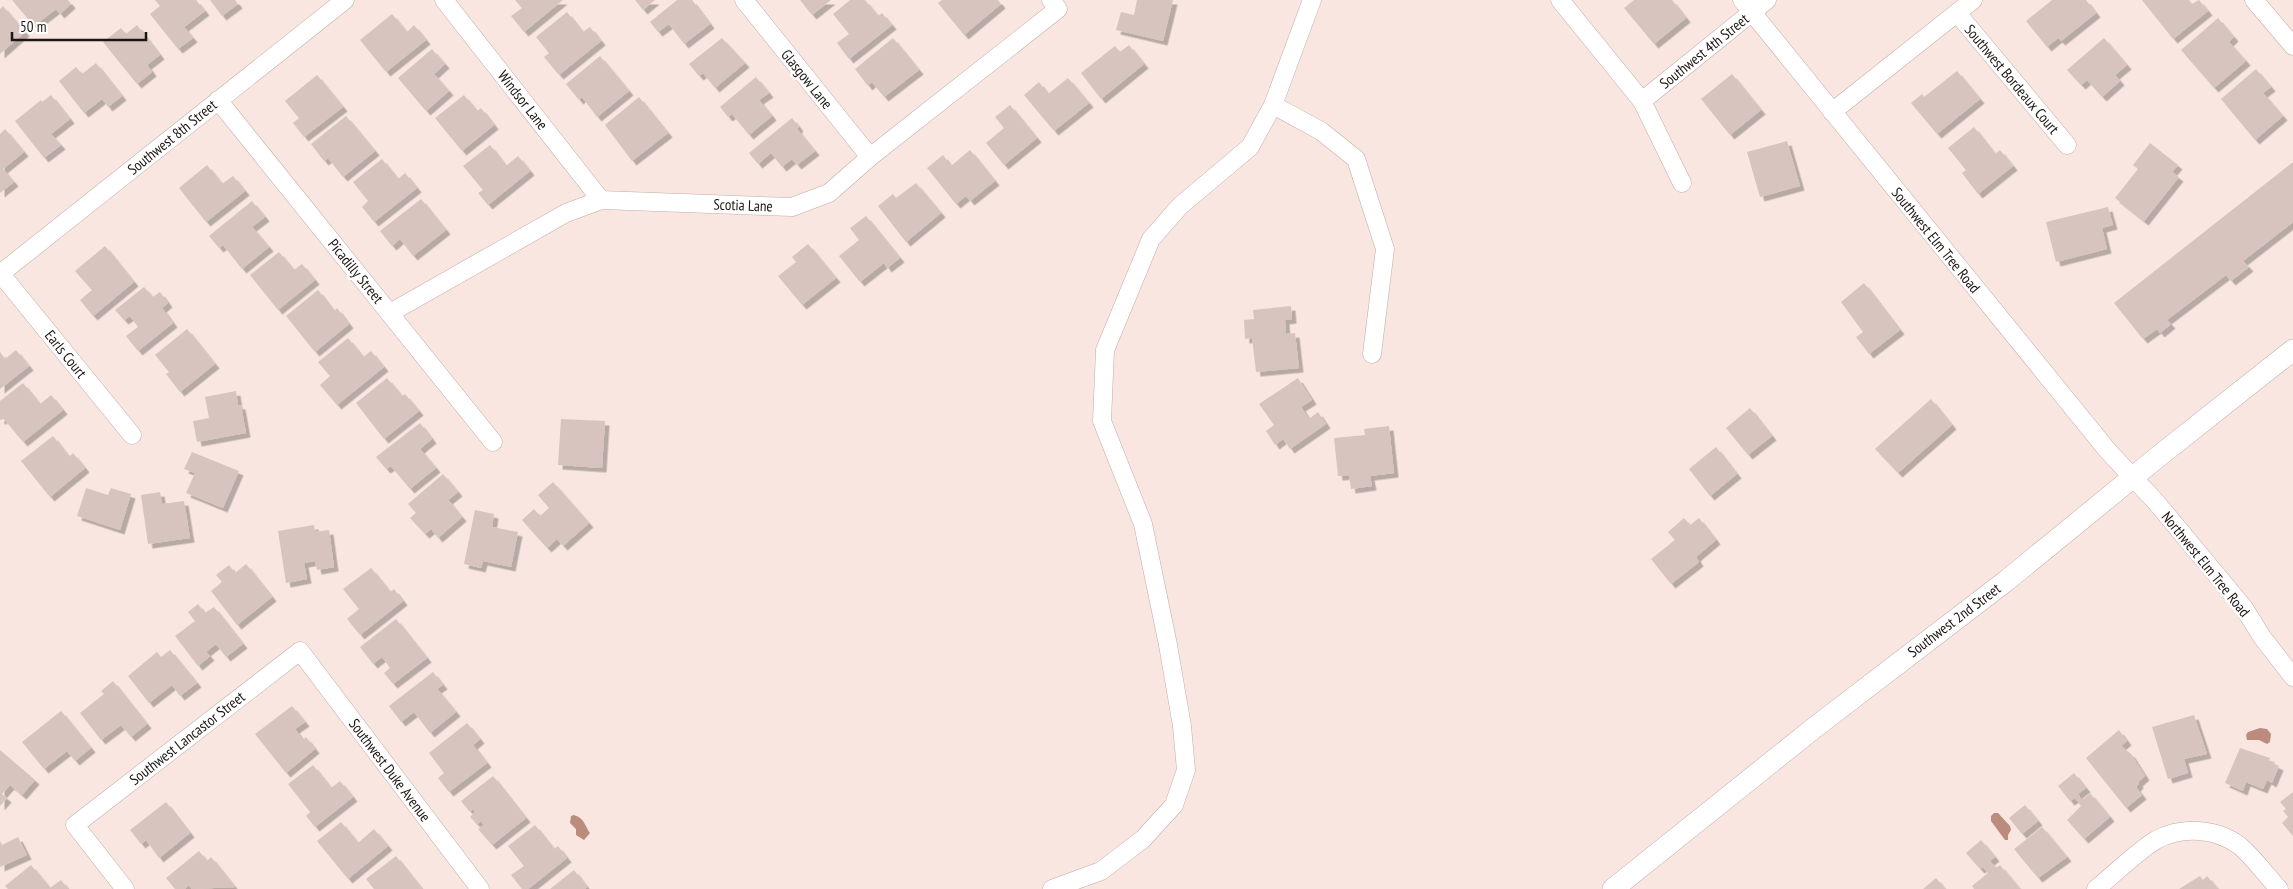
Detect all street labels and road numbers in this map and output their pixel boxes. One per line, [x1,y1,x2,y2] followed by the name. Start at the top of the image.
[1656,9,1752,93] street label: Southwest 4th Street
[1961,20,2063,138] street label: Southwest Bordeaux Court
[777,45,837,113] street label: Glasgow Lane
[494,67,552,133] street label: Windsor Lane
[124,95,220,179] street label: Southwest 8th Street
[1888,183,1984,297] street label: Southwest Elm Tree Road
[713,194,773,216] street label: Scotia Lane
[324,235,388,307] street label: Picadilly Street
[41,326,91,382] street label: Earls Court
[2158,507,2254,621] street label: Northwest Elm Tree Road
[1904,579,2004,661] street label: Southwest 2nd Street
[125,687,249,789] street label: Southwest Lancastor Street
[345,715,435,825] street label: Southwest Duke Avenue

